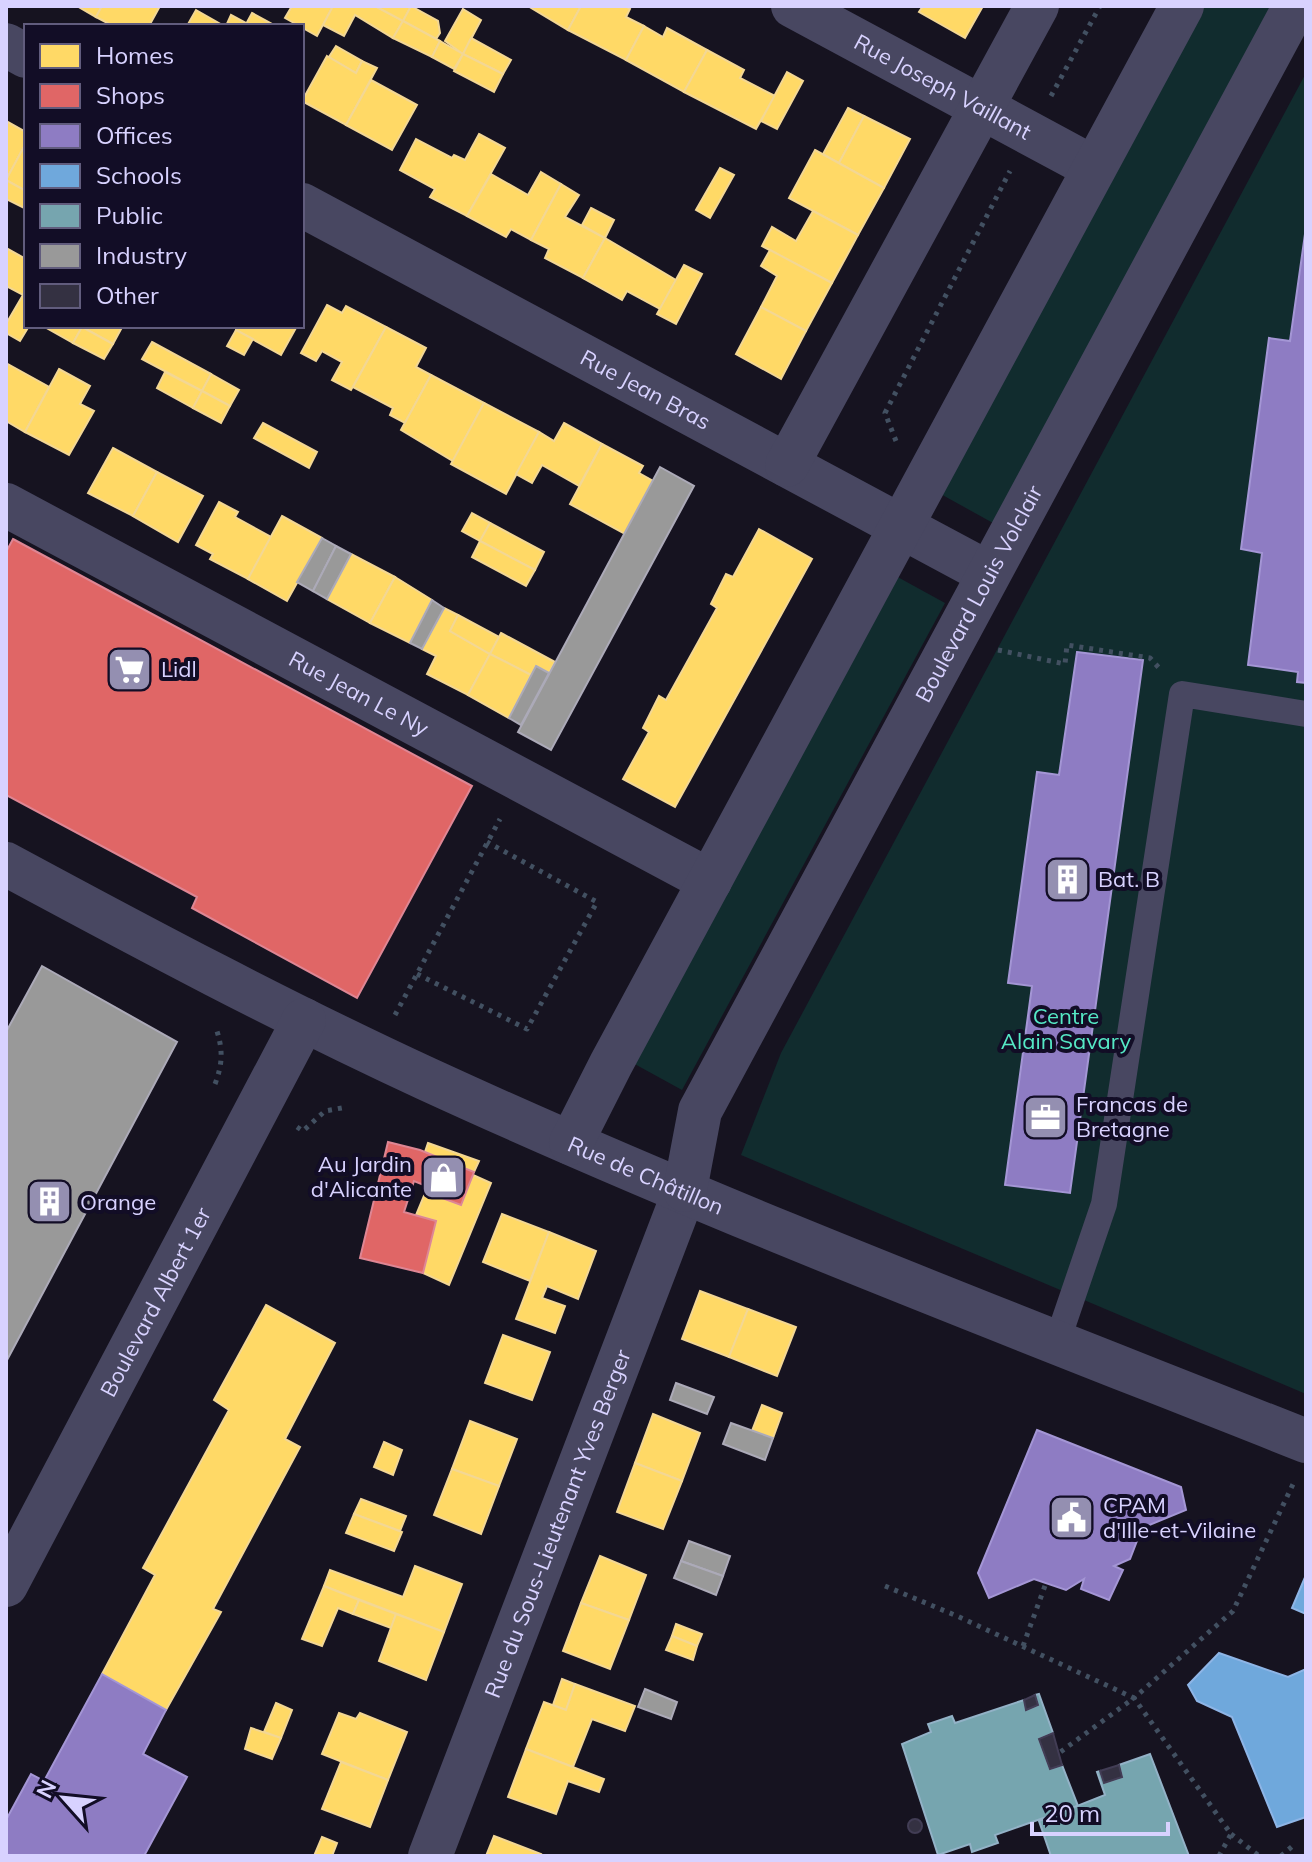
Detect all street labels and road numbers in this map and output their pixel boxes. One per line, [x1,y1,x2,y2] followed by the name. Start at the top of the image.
[849,28,1036,146] street label: Rue Joseph Vaillant
[576,343,716,436] street label: Rue Jean Bras
[909,480,1048,707] street label: Boulevard Louis Volclair
[284,645,434,742] street label: Rue Jean Le Ny
[564,1130,728,1221] street label: Rue de Châtillon
[94,1202,217,1402] street label: Boulevard Albert 1er
[478,1345,637,1702] street label: Rue du Sous-Lieutenant Yves Berger

